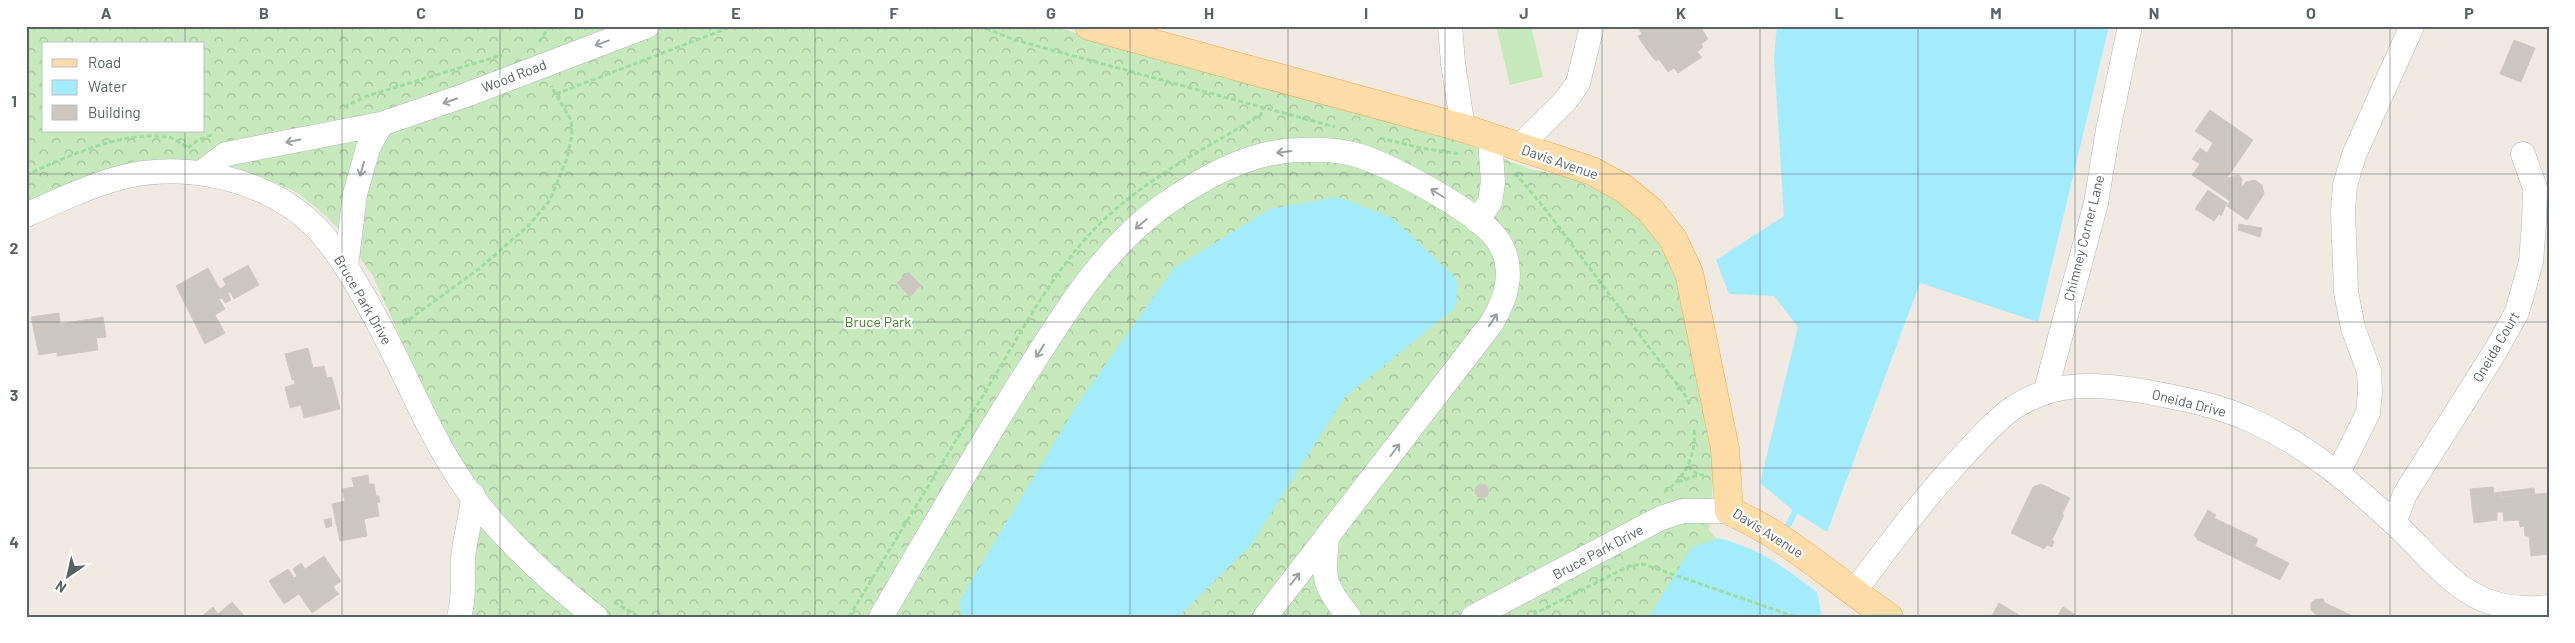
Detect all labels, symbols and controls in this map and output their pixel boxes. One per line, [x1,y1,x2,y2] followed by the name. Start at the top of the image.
[101,3,112,22] text: A
[259,3,269,22] text: B
[416,3,426,22] text: C
[574,3,584,22] text: D
[731,3,741,22] text: E
[890,3,899,22] text: F
[1046,3,1056,22] text: G
[1204,3,1214,22] text: H
[1364,3,1368,22] text: I
[1519,3,1529,22] text: J
[1676,3,1686,22] text: K
[1834,3,1844,22] text: L
[1990,3,2002,22] text: M
[2149,3,2159,22] text: N
[2306,3,2316,22] text: O
[2464,3,2474,22] text: P
[595,39,610,48] one-way arrow
[42,42,205,132] legend
[88,53,121,71] text: Road
[479,55,549,96] street label: Wood Road
[88,77,127,95] text: Water
[11,91,17,110] text: 1
[442,96,458,106] one-way arrow
[88,103,141,121] text: Building
[285,137,301,146] one-way arrow
[1520,140,1601,183] street label: Davis Avenue
[1276,147,1292,157] one-way arrow
[357,160,367,176] one-way arrow
[2060,173,2107,303] street label: Chimney Corner Lane
[1430,188,1444,198] one-way arrow
[1135,219,1148,230] one-way arrow
[10,238,19,257] text: 2
[331,252,396,347] street label: Bruce Park Drive
[2469,308,2523,385] street label: Oneida Court
[845,313,911,330] park label: Bruce Park
[1487,313,1498,327] one-way arrow
[1035,344,1046,358] one-way arrow
[10,385,18,404] text: 3
[2150,385,2228,420] street label: Oneida Drive
[1389,444,1400,457] one-way arrow
[1730,504,1807,561] street label: Davis Avenue
[1549,520,1646,583] street label: Bruce Park Drive
[9,532,19,551] text: 4
[42,550,92,600] north arrow
[1290,572,1301,585] one-way arrow
[52,578,69,597] text: N

